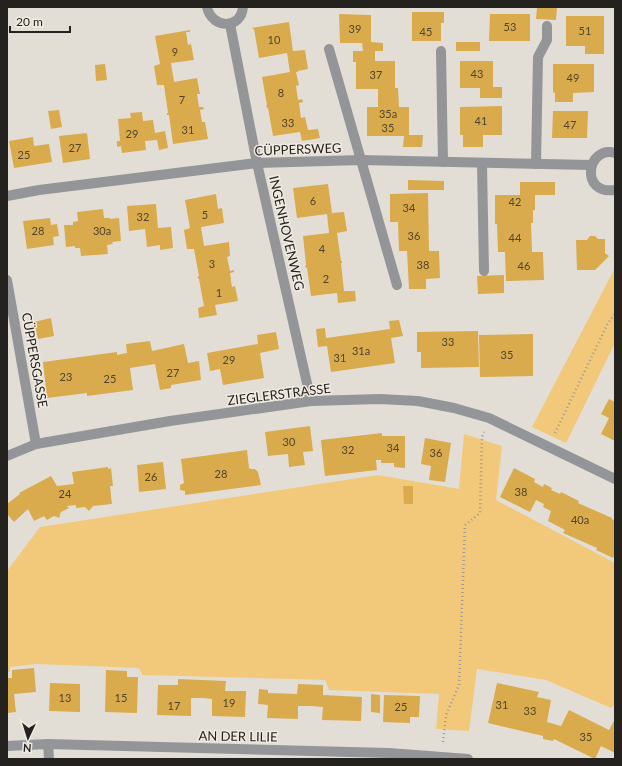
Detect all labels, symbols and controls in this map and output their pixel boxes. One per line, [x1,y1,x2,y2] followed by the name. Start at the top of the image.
[10,8,70,34] scale bar
[16,14,43,29] text: 20 m
[504,20,516,33] house number: 53
[349,22,361,35] house number: 39
[579,24,591,37] house number: 51
[420,25,432,38] house number: 45
[268,33,281,46] house number: 10
[172,45,178,58] house number: 9
[471,67,483,80] house number: 43
[370,68,382,81] house number: 37
[567,71,579,84] house number: 49
[278,86,284,99] house number: 8
[179,93,185,106] house number: 7
[379,107,397,120] house number: 35a
[475,114,487,127] house number: 41
[282,116,294,129] house number: 33
[564,118,576,131] house number: 47
[382,121,394,134] house number: 35
[182,123,194,136] house number: 31
[126,127,138,140] house number: 29
[254,139,342,159] street label: CÜPPERSWEG
[69,141,81,154] house number: 27
[18,148,30,161] house number: 25
[266,174,308,292] street label: INGENHOVENWEG
[310,194,316,207] house number: 6
[509,195,521,208] house number: 42
[403,201,416,214] house number: 34
[202,208,208,221] house number: 5
[137,210,149,223] house number: 32
[32,224,44,237] house number: 28
[93,224,111,237] house number: 30a
[408,229,420,242] house number: 36
[509,231,522,244] house number: 44
[319,242,326,255] house number: 4
[209,257,215,270] house number: 3
[417,258,429,271] house number: 38
[518,259,530,272] house number: 46
[323,272,329,285] house number: 2
[216,286,222,299] house number: 1
[19,311,51,409] street label: CÜPPERSGASSE
[442,335,454,348] house number: 33
[352,344,370,357] house number: 31a
[501,348,513,361] house number: 35
[334,351,346,364] house number: 31
[223,353,235,366] house number: 29
[167,366,179,379] house number: 27
[60,370,72,383] house number: 23
[104,372,116,385] house number: 25
[226,380,332,408] street label: ZIEGLERSTRASSE
[283,435,296,448] house number: 30
[387,441,400,454] house number: 34
[342,443,354,456] house number: 32
[430,446,442,459] house number: 36
[215,467,227,480] house number: 28
[145,470,157,483] house number: 26
[515,485,527,498] house number: 38
[59,487,72,500] house number: 24
[571,513,589,526] house number: 40a
[59,691,71,704] house number: 13
[115,691,127,704] house number: 15
[223,696,235,709] house number: 19
[496,698,508,711] house number: 31
[168,699,180,712] house number: 17
[395,700,407,713] house number: 25
[524,704,536,717] house number: 33
[8,718,48,758] north arrow
[198,727,278,745] street label: AN DER LILIE
[580,730,592,743] house number: 35
[23,742,32,755] text: N

